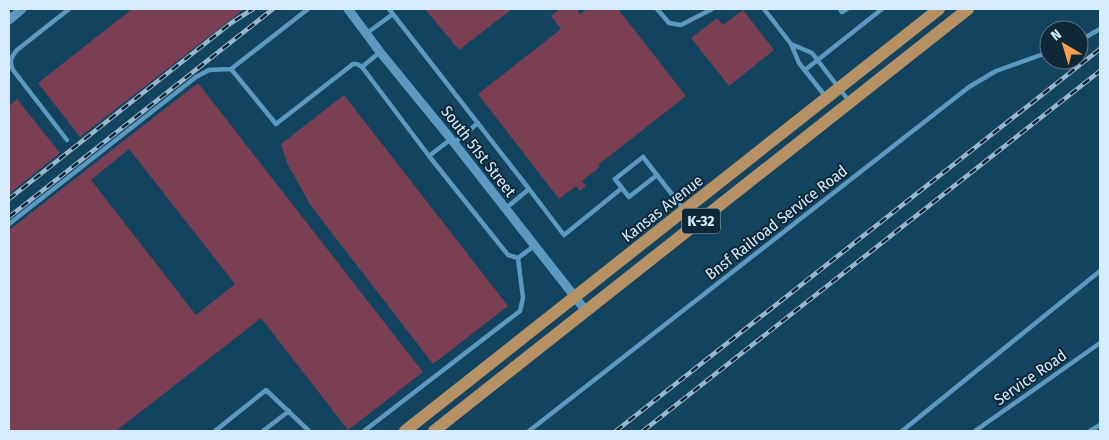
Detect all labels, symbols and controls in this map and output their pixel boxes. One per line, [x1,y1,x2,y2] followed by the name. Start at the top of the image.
[1039,20,1089,70] north arrow
[1048,26,1065,44] text: N
[437,102,520,201] street label: South 51st Street
[702,161,851,284] street label: Bnsf Railroad Service Road
[618,171,707,246] street label: Kansas Avenue
[682,208,720,234] road number: K-32
[990,346,1070,409] street label: Service Road

